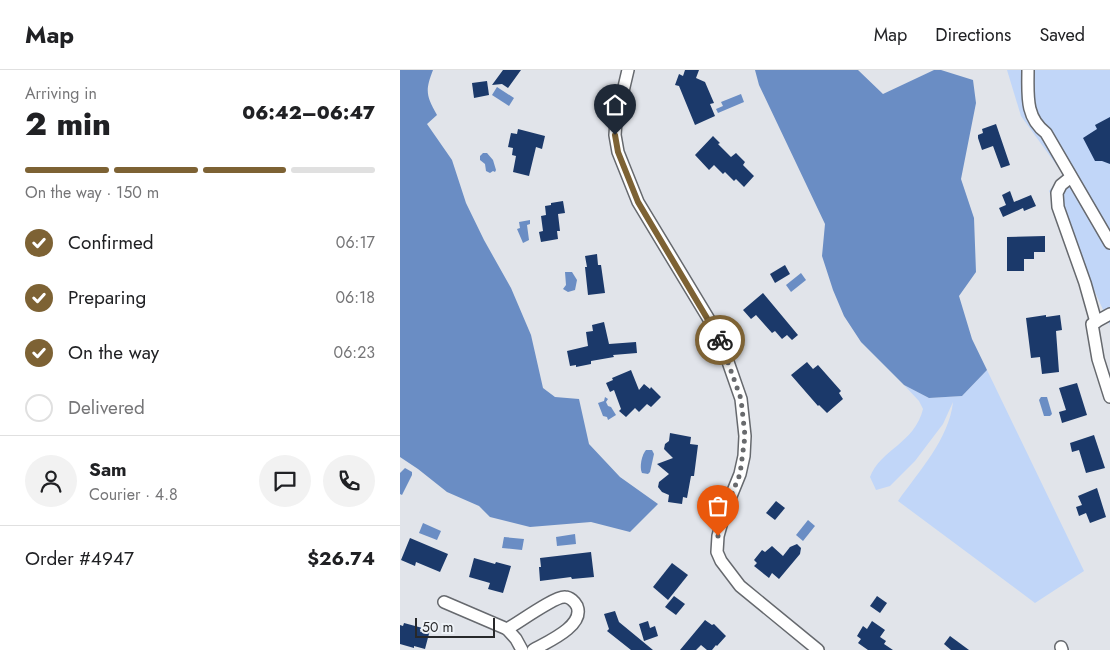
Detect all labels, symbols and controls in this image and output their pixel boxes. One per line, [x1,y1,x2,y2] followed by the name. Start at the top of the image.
[25,17,74,52] text: Map
[874,22,907,48] text: Map
[935,22,1011,48] text: Directions
[1039,22,1085,48] text: Saved
[25,82,97,105] text: Arriving in
[594,84,636,135] pin
[601,91,629,119] icon: home
[242,99,375,126] text: 06:42–06:47
[25,101,111,147] text: 2 min
[25,181,159,204] text: On the way · 150 m
[25,229,53,257] icon: check
[68,229,154,256] text: Confirmed
[336,231,375,254] text: 06:17
[25,284,53,312] icon: check
[68,284,146,311] text: Preparing
[335,286,375,309] text: 06:18
[695,315,745,365] courier
[706,326,734,354] icon: bike
[25,339,53,367] icon: check
[68,339,159,366] text: On the way
[334,341,375,364] text: 06:23
[68,394,145,421] text: Delivered
[25,455,77,507] button: person
[259,455,311,507] button: chat
[323,455,375,507] button: phone
[89,456,127,483] text: Sam
[89,483,178,506] text: Courier · 4.8
[697,485,739,536] pin
[704,492,732,520] icon: bag
[25,545,134,572] text: Order #4947
[307,545,375,572] text: $26.74
[415,615,495,638] scale bar
[422,617,453,637] text: 50 m

